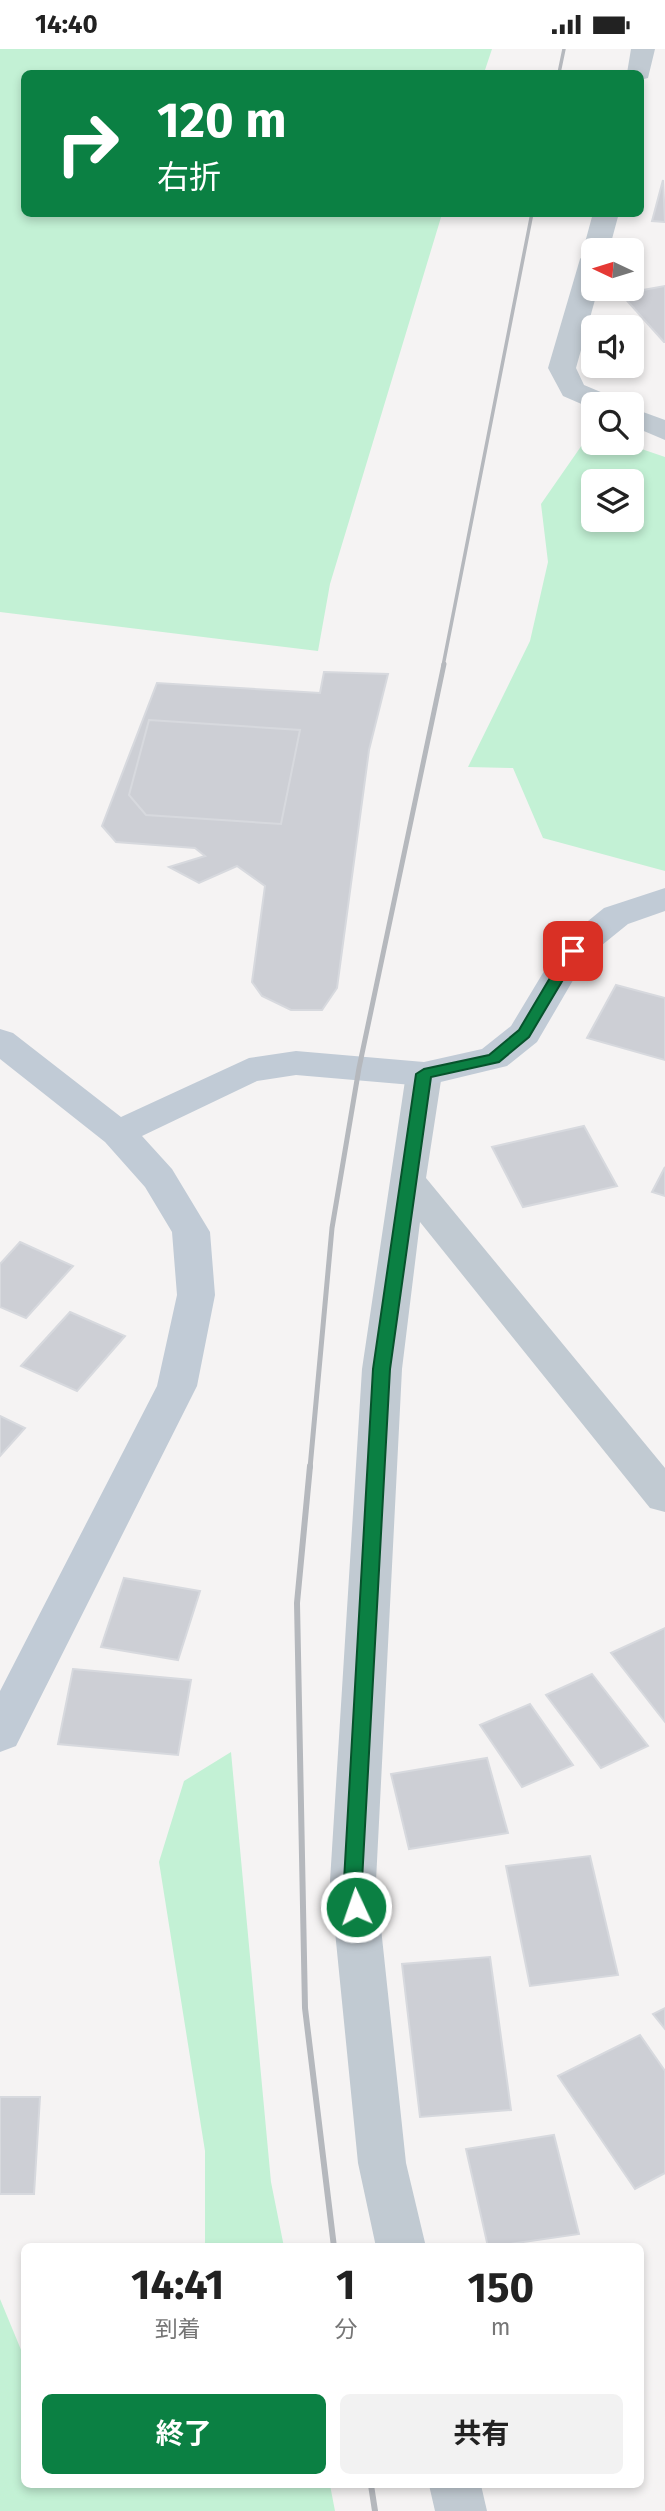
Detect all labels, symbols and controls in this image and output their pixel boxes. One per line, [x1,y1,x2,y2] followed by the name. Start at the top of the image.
[35,9,98,40] text: 14:40
[157,91,287,150] text: 120 m
[42,98,133,189] icon: right
[157,158,221,196] text: 右折
[581,238,644,301] north arrow
[581,238,644,532] map controls
[581,315,644,378] button: sound
[581,392,644,455] button: search
[581,469,644,532] button: layers
[543,921,603,981] pin
[554,932,592,970] icon: arrive
[319,1870,393,1944] position arrow
[131,2260,224,2310] text: 14:41
[336,2260,356,2310] text: 1
[467,2263,534,2313] text: 150
[491,2313,511,2341] text: m
[155,2315,201,2343] text: 到着
[334,2315,357,2343] text: 分
[42,2394,326,2474] button: 終了
[340,2394,623,2474] button: 共有

